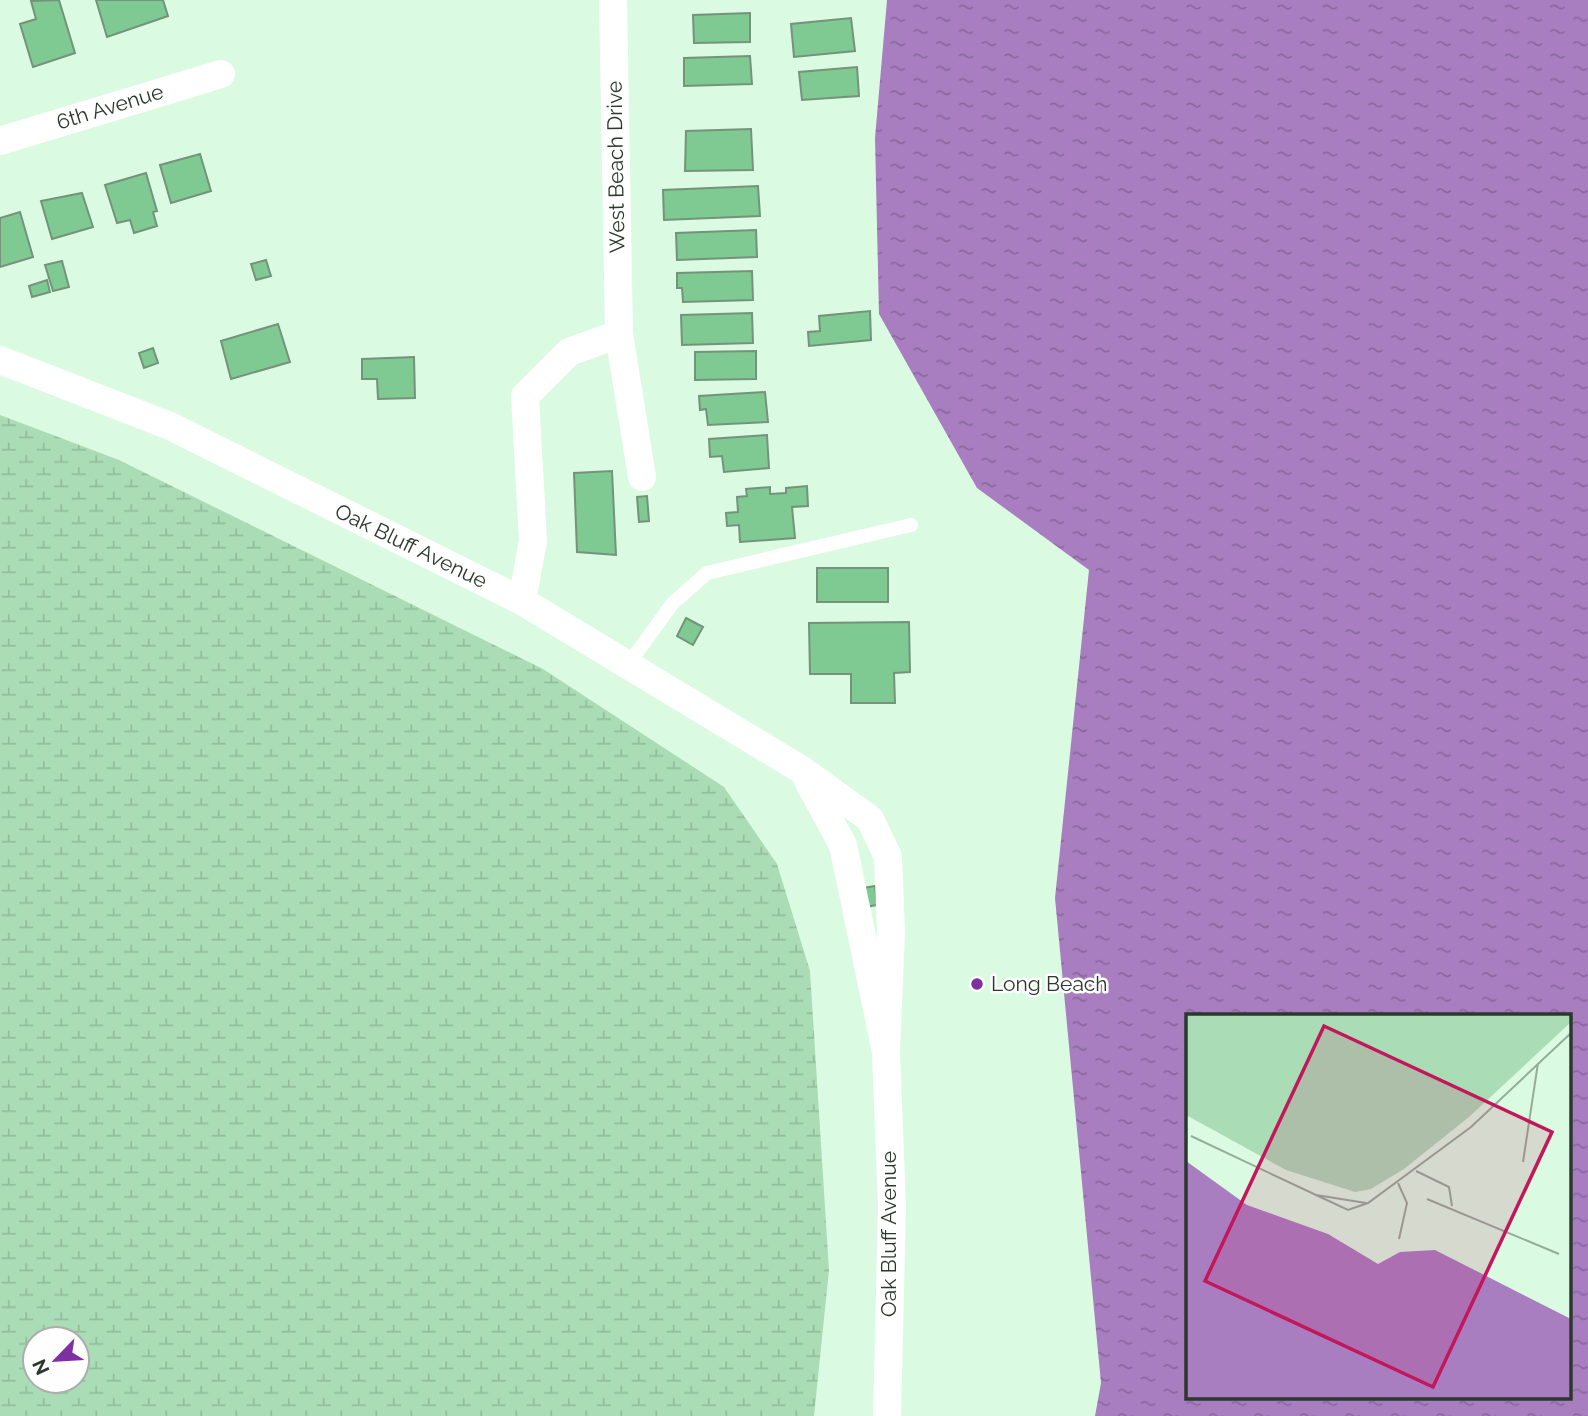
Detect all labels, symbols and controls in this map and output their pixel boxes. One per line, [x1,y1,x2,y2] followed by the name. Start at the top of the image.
[53,78,166,135] street label: 6th Avenue
[601,81,630,253] street label: West Beach Drive
[331,498,491,593] street label: Oak Bluff Avenue
[991,971,1108,996] place label: Long Beach
[969,976,985,992] marker: Long Beach
[1186,1014,1570,1398] inset map
[876,1151,901,1317] street label: Oak Bluff Avenue
[21,1325,91,1395] north arrow
[28,1356,54,1378] text: N

